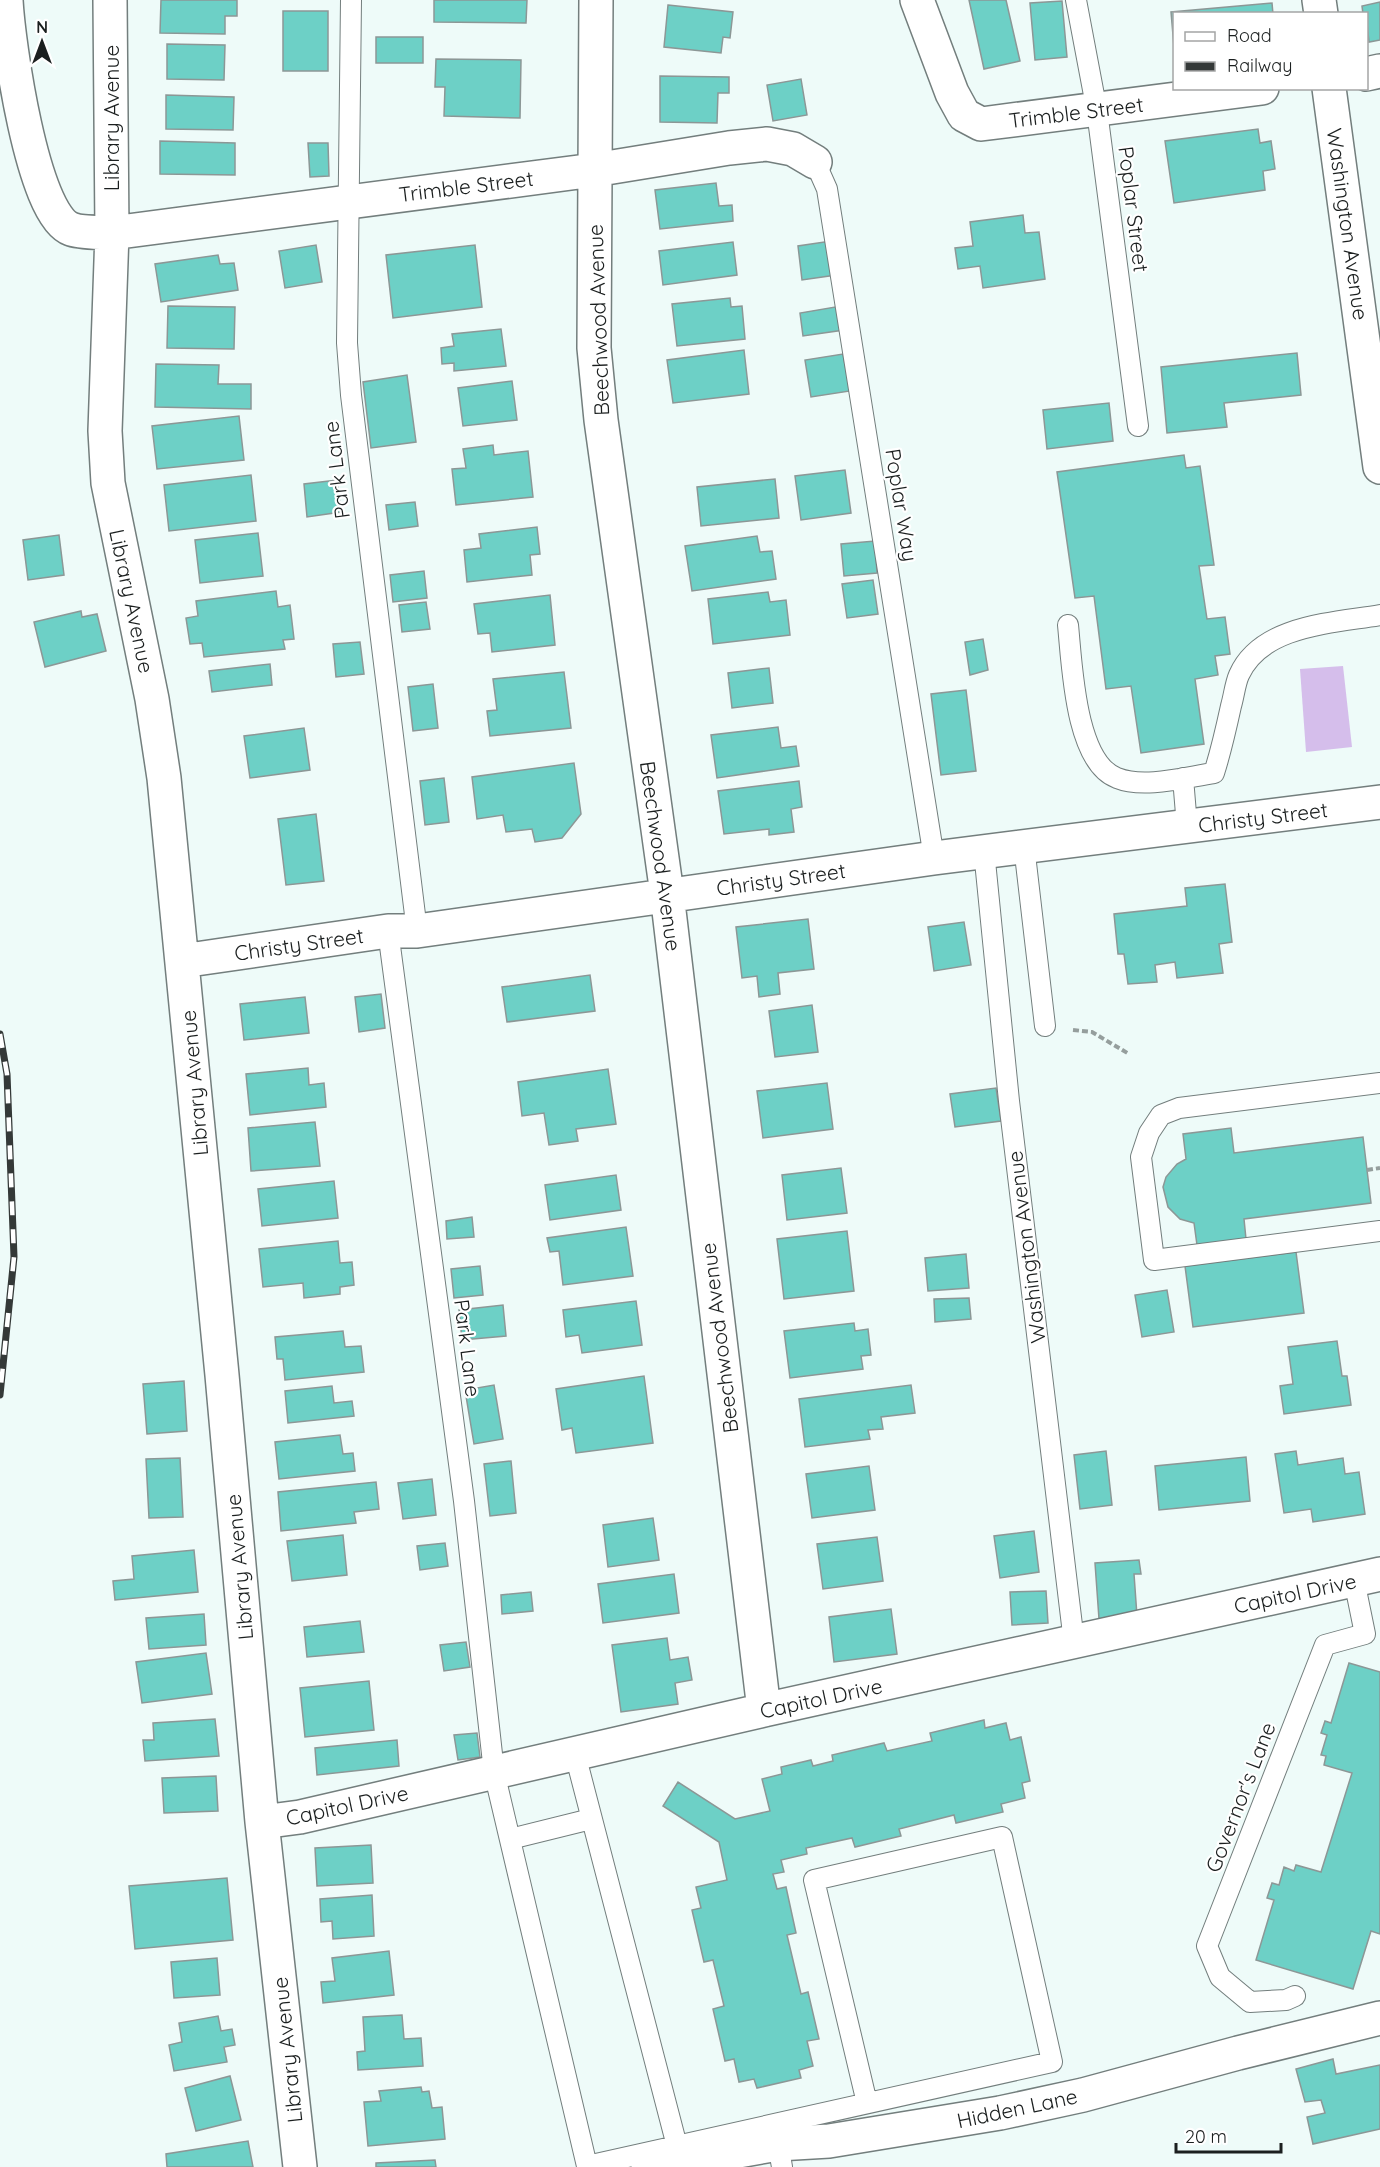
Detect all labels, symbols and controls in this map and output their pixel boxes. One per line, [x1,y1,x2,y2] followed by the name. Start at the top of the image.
[12,12,72,72] north arrow
[1173,12,1368,90] legend
[36,17,48,37] text: N
[1227,24,1272,47] text: Road
[98,45,124,191] street label: Library Avenue
[1227,54,1293,77] text: Railway
[1007,91,1145,133] street label: Trimble Street
[1322,126,1374,322] street label: Washington Avenue
[1113,145,1155,273] street label: Poplar Street
[397,165,535,207] street label: Trimble Street
[582,224,614,416] street label: Beechwood Avenue
[317,420,355,520] street label: Park Lane
[880,447,924,563] street label: Poplar Way
[104,527,160,675] street label: Library Avenue
[635,759,687,953] street label: Beechwood Avenue
[1197,796,1329,838] street label: Christy Street
[715,857,847,901] street label: Christy Street
[233,922,365,966] street label: Christy Street
[175,1009,213,1157] street label: Library Avenue
[1001,1149,1051,1345] street label: Washington Avenue
[694,1241,744,1435] street label: Beechwood Avenue
[449,1298,487,1398] street label: Park Lane
[220,1493,258,1641] street label: Library Avenue
[1231,1567,1359,1619] street label: Capitol Drive
[757,1672,885,1724] street label: Capitol Drive
[1199,1718,1281,1876] street label: Governor's Lane
[283,1779,411,1831] street label: Capitol Drive
[266,1976,308,2124] street label: Library Avenue
[954,2083,1080,2133] street label: Hidden Lane
[1176,2116,1281,2154] scale bar
[1185,2125,1227,2148] text: 20 m

